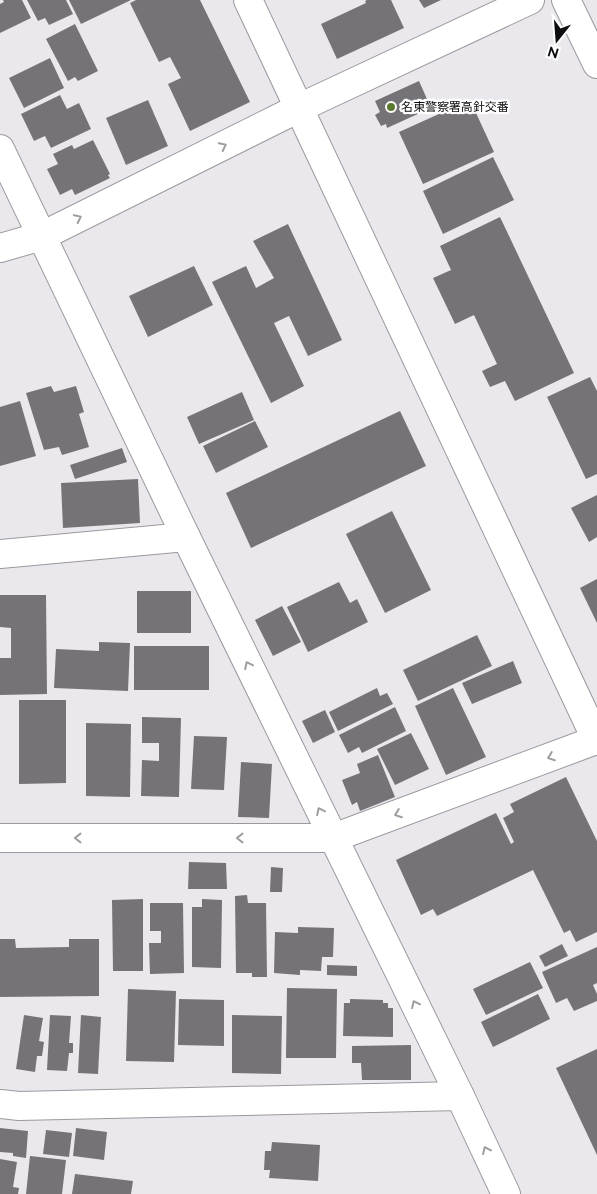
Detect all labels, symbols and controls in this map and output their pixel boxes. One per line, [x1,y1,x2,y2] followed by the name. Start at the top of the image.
[532,15,582,65] north arrow
[546,43,561,62] text: N
[401,100,509,114] place label: 名東警察署高針交番
[385,101,397,113] marker: 名東警察署高針交番
[218,142,227,152] one-way arrow
[73,214,82,224] one-way arrow
[244,661,255,670] one-way arrow
[547,751,555,761] one-way arrow
[316,807,326,816] one-way arrow
[395,808,403,818] one-way arrow
[74,833,82,843] one-way arrow
[236,833,244,843] one-way arrow
[411,1000,421,1009] one-way arrow
[481,1146,492,1155] one-way arrow

